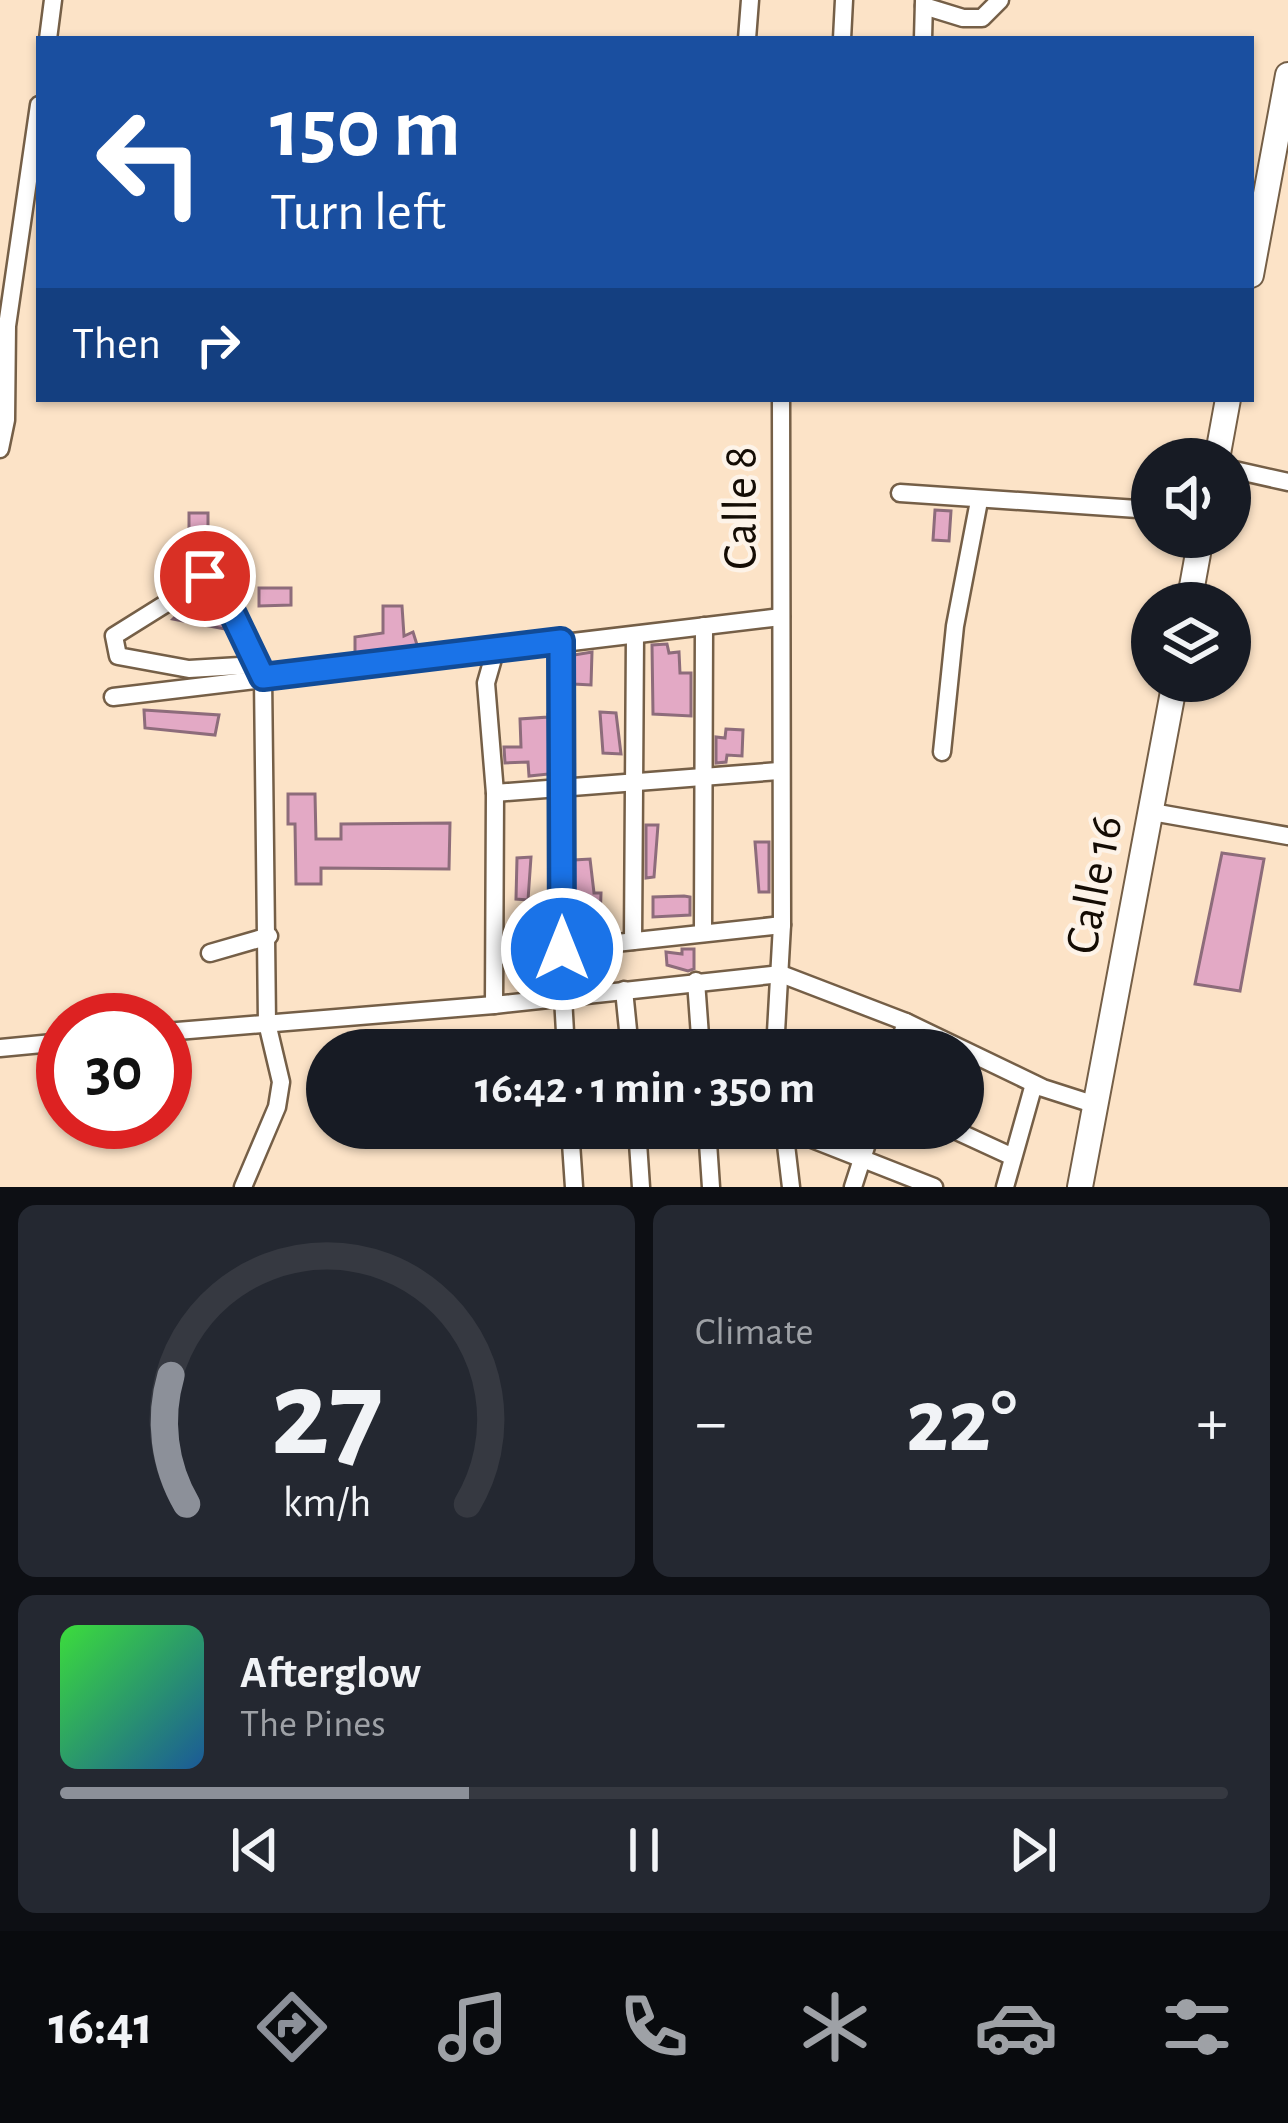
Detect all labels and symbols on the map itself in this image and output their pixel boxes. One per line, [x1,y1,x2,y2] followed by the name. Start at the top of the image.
[718,446,766,570] street label: Calle 8
[154,525,256,627] pin
[1058,812,1132,958] street label: Calle 16
[499,886,625,1012] position arrow
[36,993,192,1149] speed limit sign: 30

